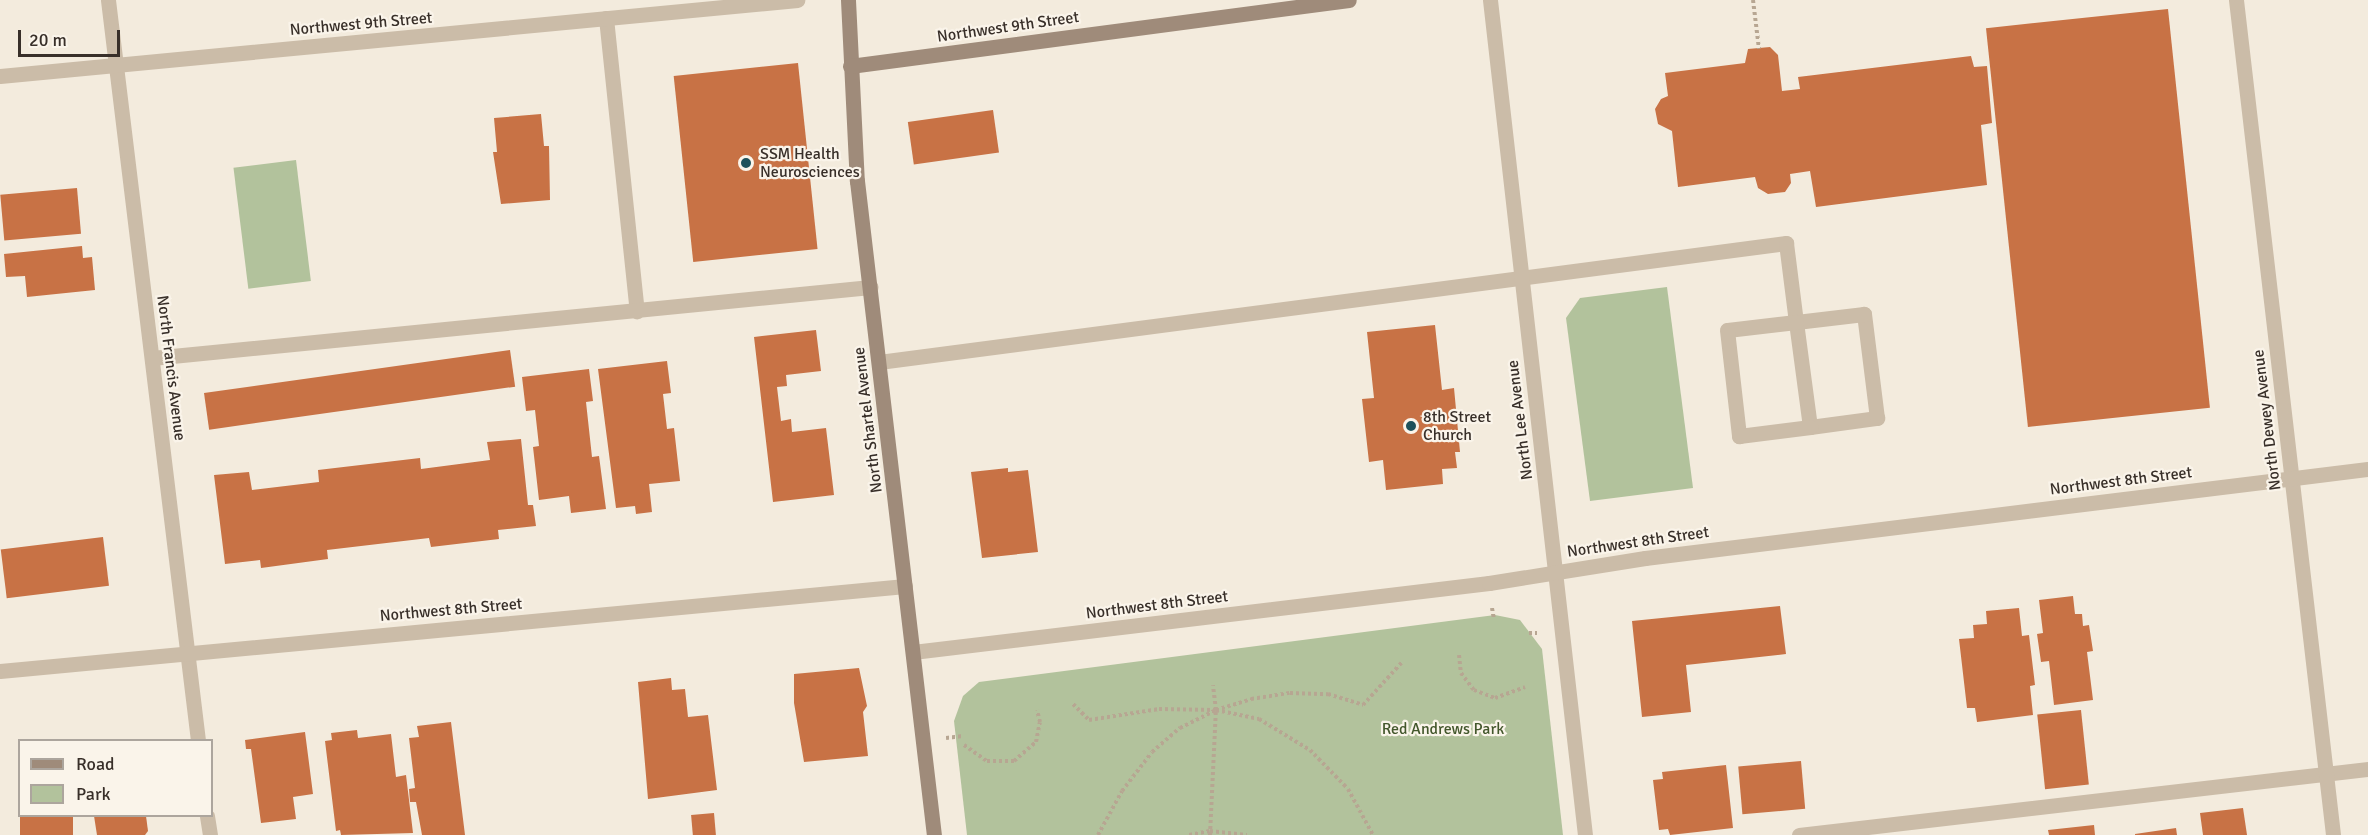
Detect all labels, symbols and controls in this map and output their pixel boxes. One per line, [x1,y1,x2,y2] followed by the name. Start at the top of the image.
[289,8,433,40] street label: Northwest 9th Street
[936,8,1080,46] street label: Northwest 9th Street
[21,18,123,56] scale bar
[29,29,67,51] text: 20 m
[760,144,860,182] place label: SSM Health Neurosciences
[737,154,755,172] marker: SSM Health Neurosciences
[153,294,189,442] street label: North Francis Avenue
[850,346,886,494] street label: North Shartel Avenue
[2249,349,2285,491] street label: North Dewey Avenue
[1503,359,1537,481] street label: North Lee Avenue
[1423,407,1491,445] place label: 8th Street Church
[1404,419,1418,433] marker: 8th Street Church
[2049,463,2193,499] street label: Northwest 8th Street
[1566,523,1710,561] street label: Northwest 8th Street
[1085,587,1229,623] street label: Northwest 8th Street
[379,594,523,626] street label: Northwest 8th Street
[1382,719,1504,739] park label: Red Andrews Park
[18,739,213,817] legend
[76,753,115,775] text: Road
[76,783,111,805] text: Park

